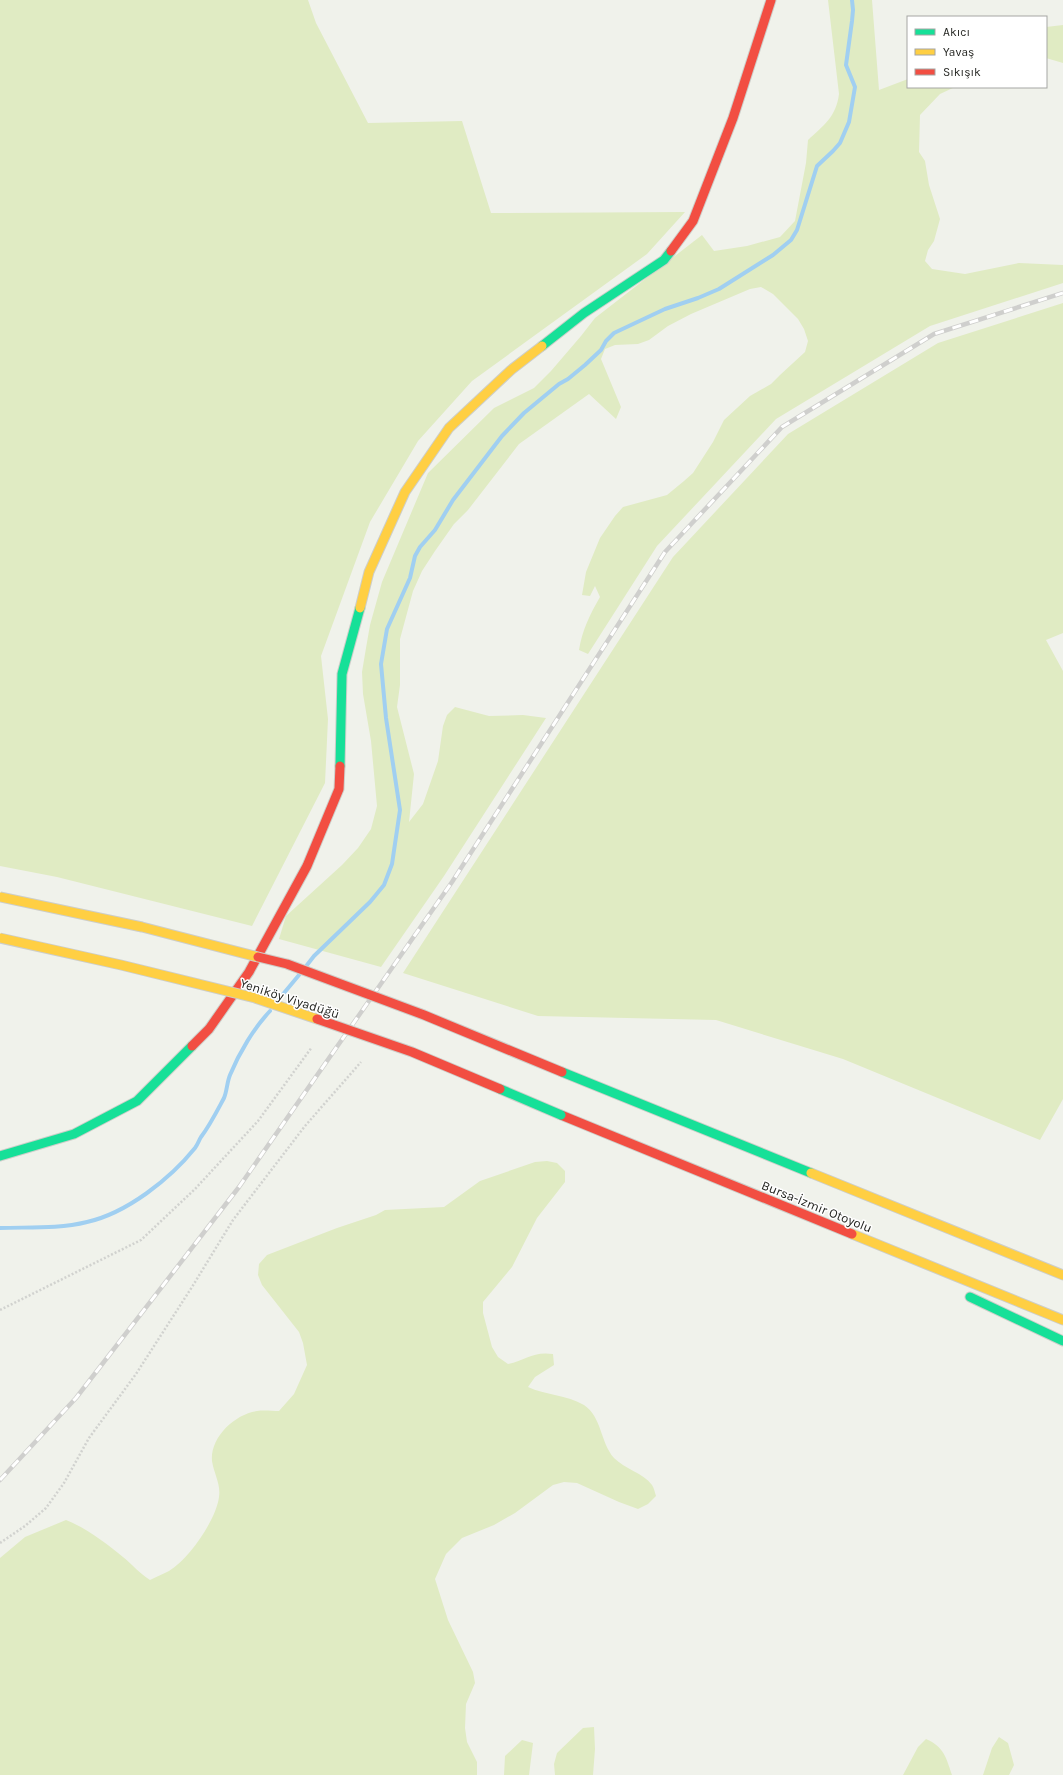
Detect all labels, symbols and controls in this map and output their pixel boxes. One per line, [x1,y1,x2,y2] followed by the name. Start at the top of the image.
[907,16,1047,88] legend
[943,25,970,39] text: Akıcı
[943,45,974,59] text: Yavaş
[943,65,981,79] text: Sıkışık
[238,975,341,1022] street label: Yeniköy Viyadüğü
[759,1177,874,1235] street label: Bursa-İzmir Otoyolu

